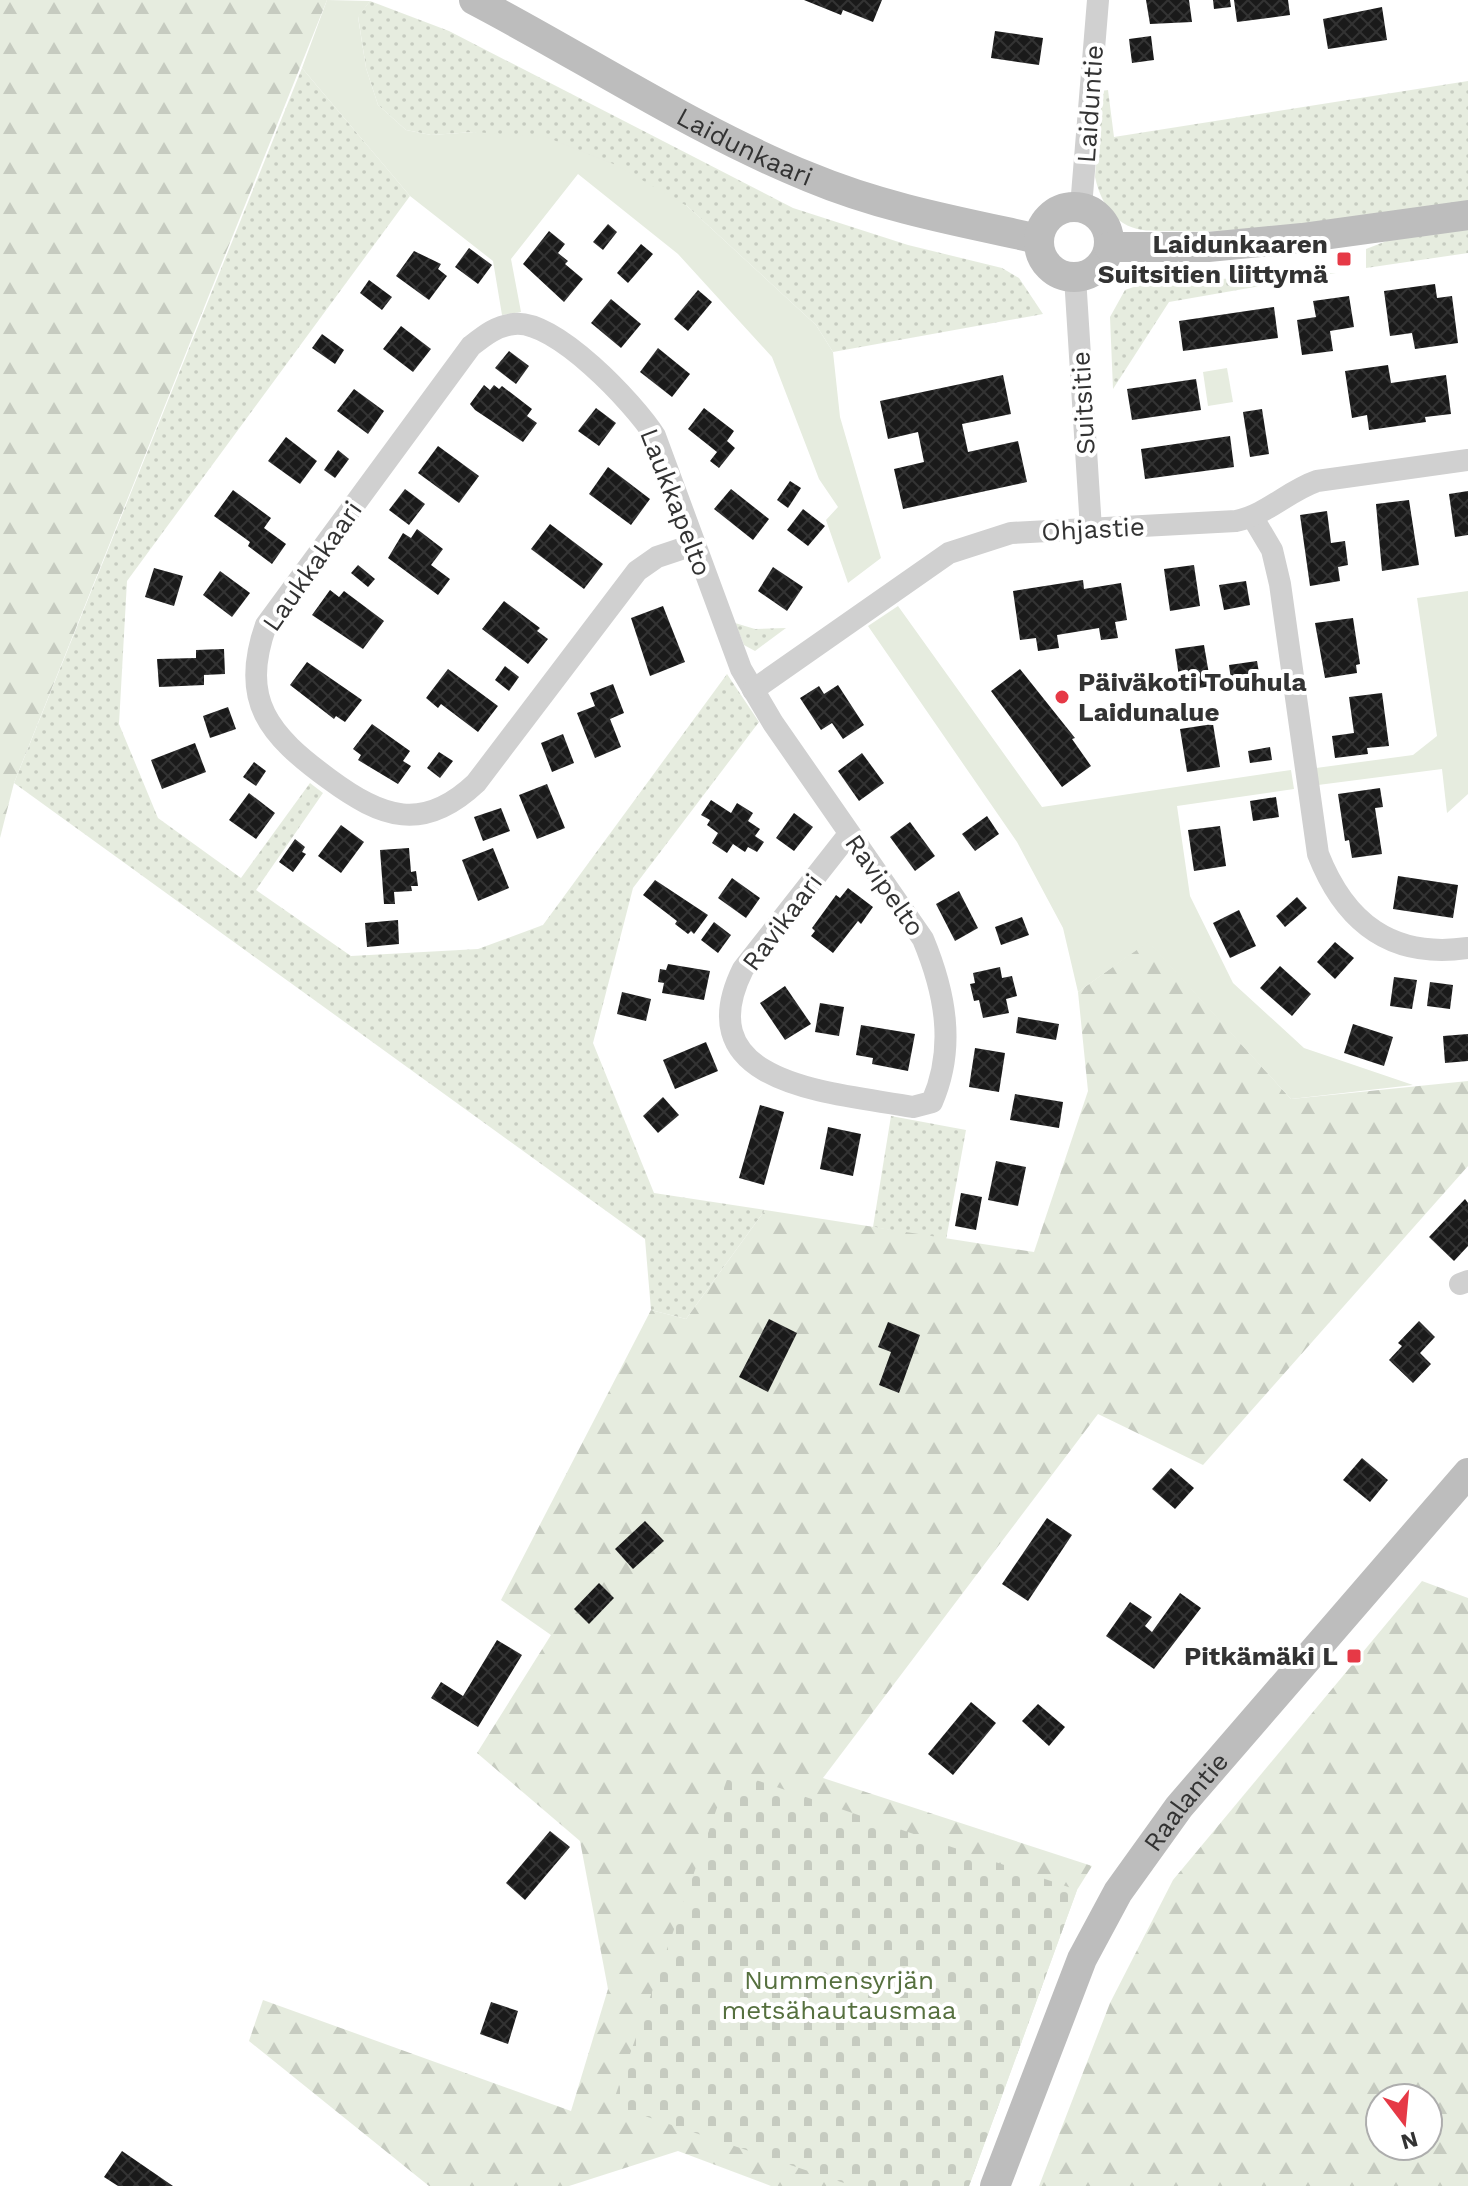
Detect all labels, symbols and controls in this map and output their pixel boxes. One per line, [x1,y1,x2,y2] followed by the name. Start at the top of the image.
[1071,44,1109,164] street label: Laiduntie
[672,101,817,192] street label: Laidunkaari
[1098,229,1328,289] place label: Laidunkaaren Suitsitien liittymä
[1335,250,1353,268] marker: Laidunkaaren Suitsitien liittymä
[1065,350,1101,456] street label: Suitsitie
[634,424,718,580] street label: Laukkapelto
[256,495,368,637] street label: Laukkakaari
[1041,511,1145,547] street label: Ohjastie
[1078,667,1306,727] place label: Päiväkoti Touhula Laidunalue
[1053,688,1071,706] marker: Päiväkoti Touhula Laidunalue
[839,828,931,942] street label: Ravipelto
[736,868,828,976] street label: Ravikaari
[1184,1641,1338,1671] place label: Pitkämäki L
[1345,1647,1363,1665] marker: Pitkämäki L
[1137,1746,1234,1857] street label: Raalantie
[721,1965,957,2025] park label: Nummensyrjän metsähautausmaa
[1364,2082,1444,2162] north arrow
[1398,2126,1421,2155] text: N

